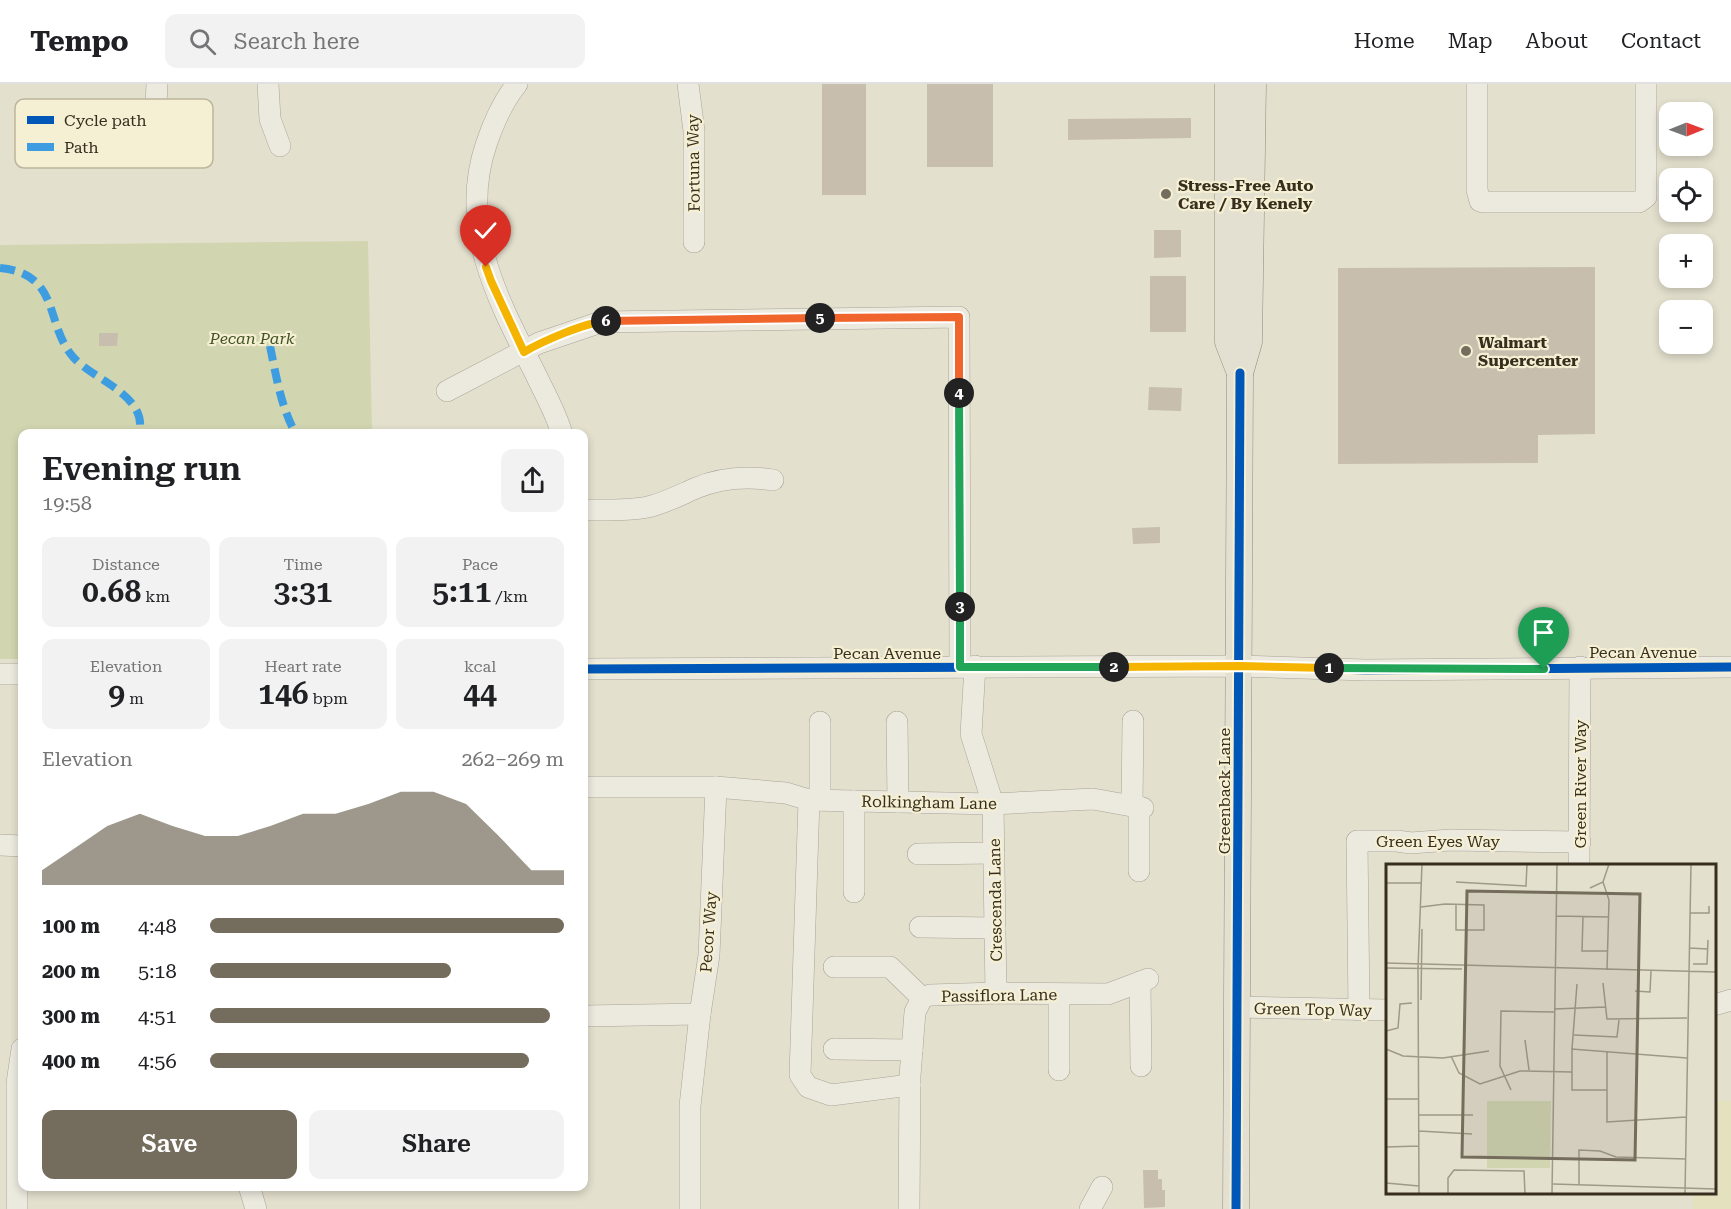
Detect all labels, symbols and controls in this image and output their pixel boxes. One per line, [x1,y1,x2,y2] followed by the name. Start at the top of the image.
[165,14,585,68] search box
[30,25,129,58] text: Tempo
[186,25,219,58] icon: search
[234,29,360,54] text: Search here
[1354,29,1415,53] text: Home
[1448,29,1493,53] text: Map
[1526,29,1588,53] text: About
[1621,29,1701,53] text: Contact
[15,99,213,168] legend
[1659,102,1713,156] north arrow
[1659,102,1713,354] map controls
[64,111,147,130] text: Cycle path
[683,113,704,212] street label: Fortuna Way
[64,138,99,157] text: Path
[1659,168,1713,222] button: locate
[1178,176,1314,213] place label: Stress-Free Auto Care / By Kenely
[1159,187,1173,201] marker: Stress-Free Auto Care / By Kenely
[460,205,511,267] pin
[469,214,502,247] icon: check
[1659,234,1713,288] button: +
[1659,300,1713,354] button: −
[805,303,835,333] pin: 5
[591,306,621,336] pin: 6
[816,308,824,327] text: 5
[602,311,610,330] text: 6
[209,329,295,348] park label: Pecan Park
[1478,333,1578,370] place label: Walmart Supercenter
[1459,344,1473,358] marker: Walmart Supercenter
[944,378,974,408] pin: 4
[955,383,963,402] text: 4
[42,449,241,488] text: Evening run
[501,449,564,512] button: share
[42,491,92,515] text: 19:58
[92,555,160,574] text: Distance
[283,555,323,574] text: Time
[462,555,498,574] text: Pace
[82,574,141,609] text: 0.68
[273,574,333,609] text: 3:31
[432,574,491,609] text: 5:11
[141,587,170,606] text: km
[491,587,528,606] text: /km
[945,592,975,622] pin: 3
[956,597,964,616] text: 3
[1518,607,1569,669] pin
[1527,616,1560,649] icon: arrive
[1589,643,1697,662] street label: Pecan Avenue
[833,644,941,663] street label: Pecan Avenue
[1099,652,1129,682] pin: 2
[1314,653,1344,683] pin: 1
[90,657,162,676] text: Elevation
[265,657,341,676] text: Heart rate
[464,657,496,676] text: kcal
[1110,657,1118,676] text: 2
[1325,658,1333,677] text: 1
[108,676,125,711] text: 9
[258,676,308,711] text: 146
[463,676,497,711] text: 44
[125,689,144,708] text: m
[308,689,348,708] text: bpm
[1571,719,1590,848] street label: Green River Way
[1215,728,1234,854] street label: Greenback Lane
[42,747,133,771] text: Elevation
[461,747,564,771] text: 262–269 m
[861,792,997,813] street label: Rolkingham Lane
[1376,832,1501,851] street label: Green Eyes Way
[985,838,1006,962] street label: Crescenda Lane
[1386,864,1716,1194] inset map
[696,890,721,973] street label: Pecor Way
[42,914,100,938] text: 100 m
[138,914,177,938] text: 4:48
[42,959,100,983] text: 200 m
[138,959,177,983] text: 5:18
[941,985,1058,1006] street label: Passiflora Lane
[1254,999,1373,1020] street label: Green Top Way
[42,1004,100,1028] text: 300 m
[138,1004,177,1028] text: 4:51
[42,1049,100,1073] text: 400 m
[138,1049,177,1073] text: 4:56
[42,1110,297,1179] button: Save
[309,1110,564,1179] button: Share

